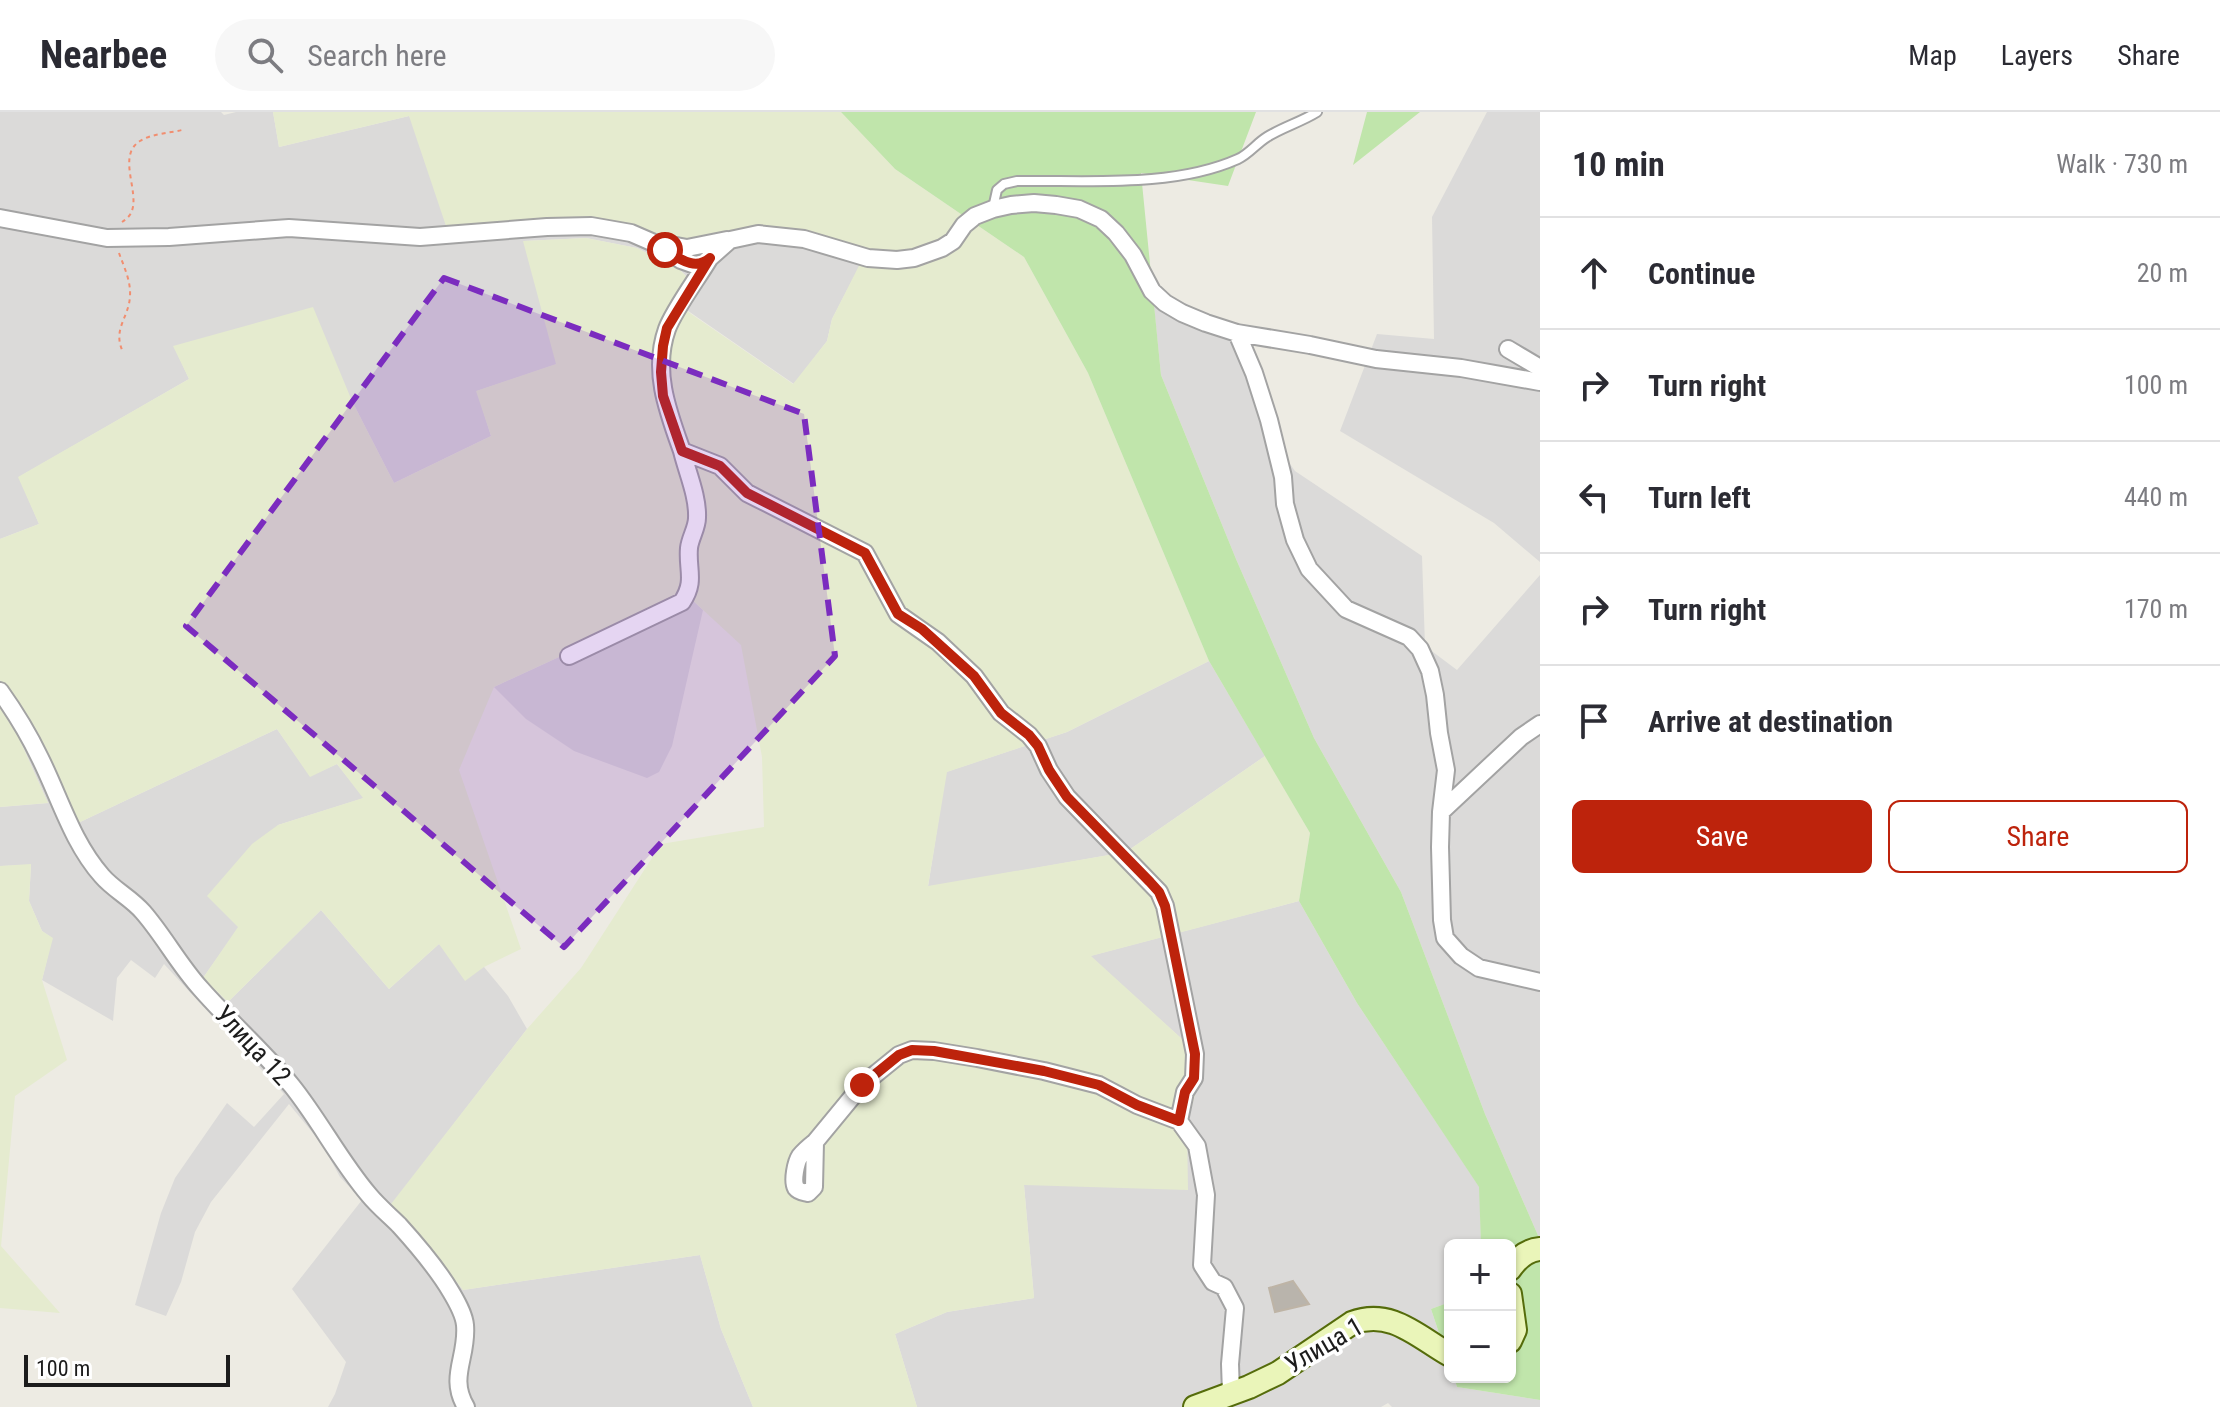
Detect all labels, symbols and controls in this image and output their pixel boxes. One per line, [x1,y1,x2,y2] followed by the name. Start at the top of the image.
[215,19,775,91] search box
[40,33,167,77] text: Nearbee
[243,33,287,77] icon: search
[307,38,447,73] text: Search here
[1908,39,1957,72] text: Map
[2001,39,2073,72] text: Layers
[2117,39,2180,72] text: Share
[1572,144,1665,184] text: 10 min
[2056,149,2188,179] text: Walk · 730 m
[647,232,683,268] route start
[1572,251,1616,295] icon: ahead
[1648,256,1755,291] text: Continue
[2137,258,2188,288] text: 20 m
[1572,363,1616,407] icon: right
[1648,368,1766,403] text: Turn right
[2124,370,2188,400] text: 100 m
[1572,475,1616,519] icon: left
[1648,480,1751,515] text: Turn left
[2124,482,2188,512] text: 440 m
[1572,587,1616,631] icon: right
[1648,592,1766,627] text: Turn right
[2124,594,2188,624] text: 170 m
[1572,699,1616,743] icon: arrive
[1648,704,1893,739] text: Arrive at destination
[1572,800,1872,873] button: Save
[1888,800,2188,873] button: Share
[209,999,297,1091] street label: Улица 12
[844,1067,880,1103] route end
[1444,1239,1516,1383] map controls
[1444,1239,1516,1311] button: +
[1280,1311,1368,1379] street label: Улица 1
[1444,1311,1516,1383] button: −
[24,1351,230,1387] scale bar
[36,1356,90,1381] text: 100 m

